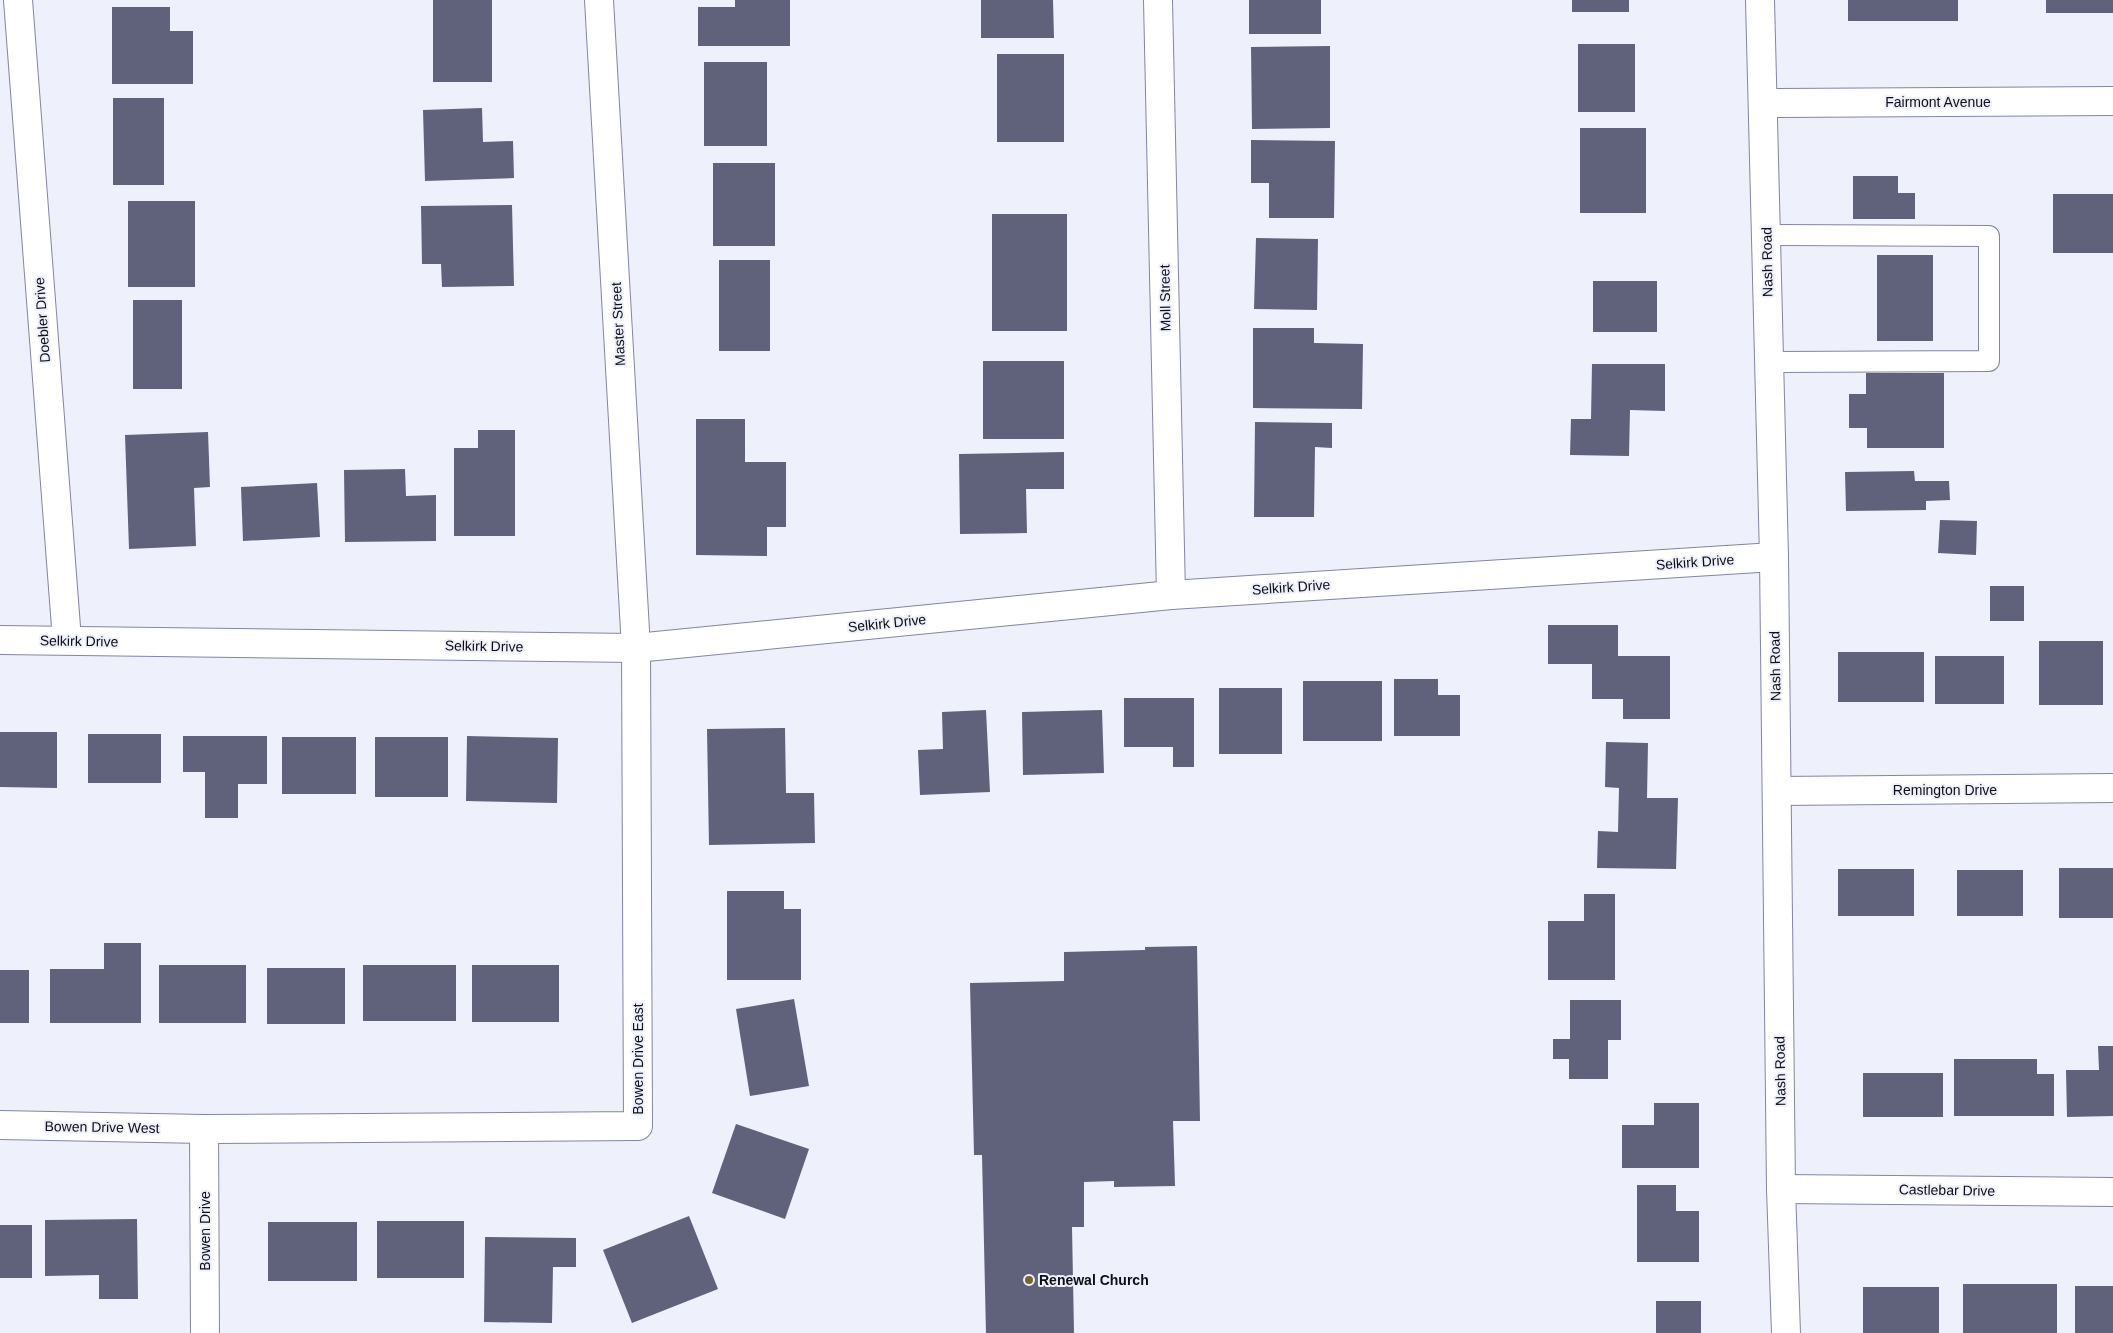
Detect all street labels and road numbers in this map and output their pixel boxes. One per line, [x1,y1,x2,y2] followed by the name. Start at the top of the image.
[1885,94,1991,110] street label: Fairmont Avenue
[1758,227,1776,297] street label: Nash Road
[1156,264,1174,332] street label: Moll Street
[31,277,53,363] street label: Doebler Drive
[608,282,628,366] street label: Master Street
[1655,551,1735,573] street label: Selkirk Drive
[1251,576,1331,598] street label: Selkirk Drive
[847,611,927,635] street label: Selkirk Drive
[1766,631,1784,701] street label: Nash Road
[40,632,119,650] street label: Selkirk Drive
[445,637,524,655] street label: Selkirk Drive
[1893,782,1997,798] street label: Remington Drive
[630,1003,646,1115] street label: Bowen Drive East
[1771,1036,1789,1106] street label: Nash Road
[44,1118,160,1136] street label: Bowen Drive West
[1899,1181,1996,1199] street label: Castlebar Drive
[197,1191,213,1271] street label: Bowen Drive

